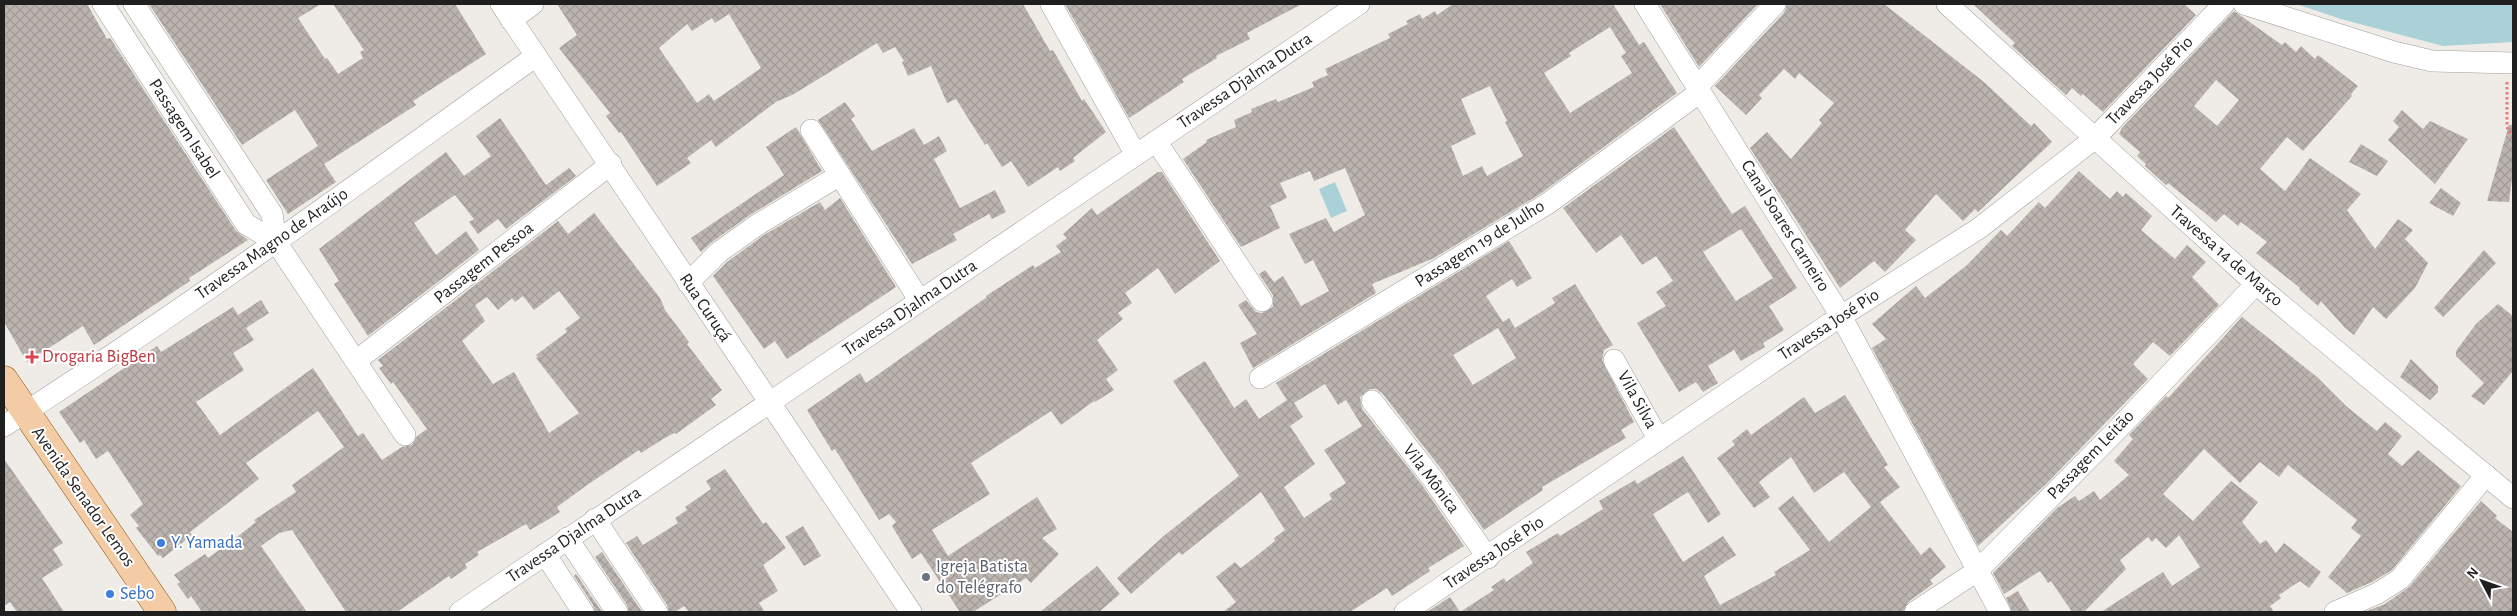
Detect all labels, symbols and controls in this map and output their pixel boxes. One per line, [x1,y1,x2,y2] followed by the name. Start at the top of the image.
[1175,29,1315,133] street label: Travessa Djalma Dutra
[2103,33,2197,129] street label: Travessa José Pio
[145,76,223,182] street label: Passagem Isabel
[1737,157,1833,295] street label: Canal Soares Carneiro
[193,185,352,303] street label: Travessa Magno de Araújo
[1412,197,1548,291] street label: Passagem 19 de Julho
[2166,202,2286,310] street label: Travessa 14 de Março
[431,219,537,307] street label: Passagem Pessoa
[840,256,980,360] street label: Travessa Djalma Dutra
[676,271,734,345] street label: Rua Curuçá
[1775,286,1883,364] street label: Travessa José Pio
[42,348,156,366] place label: Drogaria BigBen
[26,351,38,363] marker: Drogaria BigBen
[1614,368,1660,432] street label: Vila Silva
[2044,407,2138,503] street label: Passagem Leitão
[28,424,138,570] street label: Avenida Senador Lemos
[1399,441,1463,517] street label: Vila Mônica
[504,483,644,587] street label: Travessa Djalma Dutra
[1441,513,1547,593] street label: Travessa José Pio
[171,534,243,552] place label: Y. Yamada
[155,537,167,549] marker: Y. Yamada
[2457,556,2507,606] north arrow
[936,558,1028,597] place label: Igreja Batista do Telégrafo
[2464,565,2481,581] text: N
[920,571,932,583] marker: Igreja Batista do Telégrafo
[120,585,155,603] place label: Sebo
[104,588,116,600] marker: Sebo

